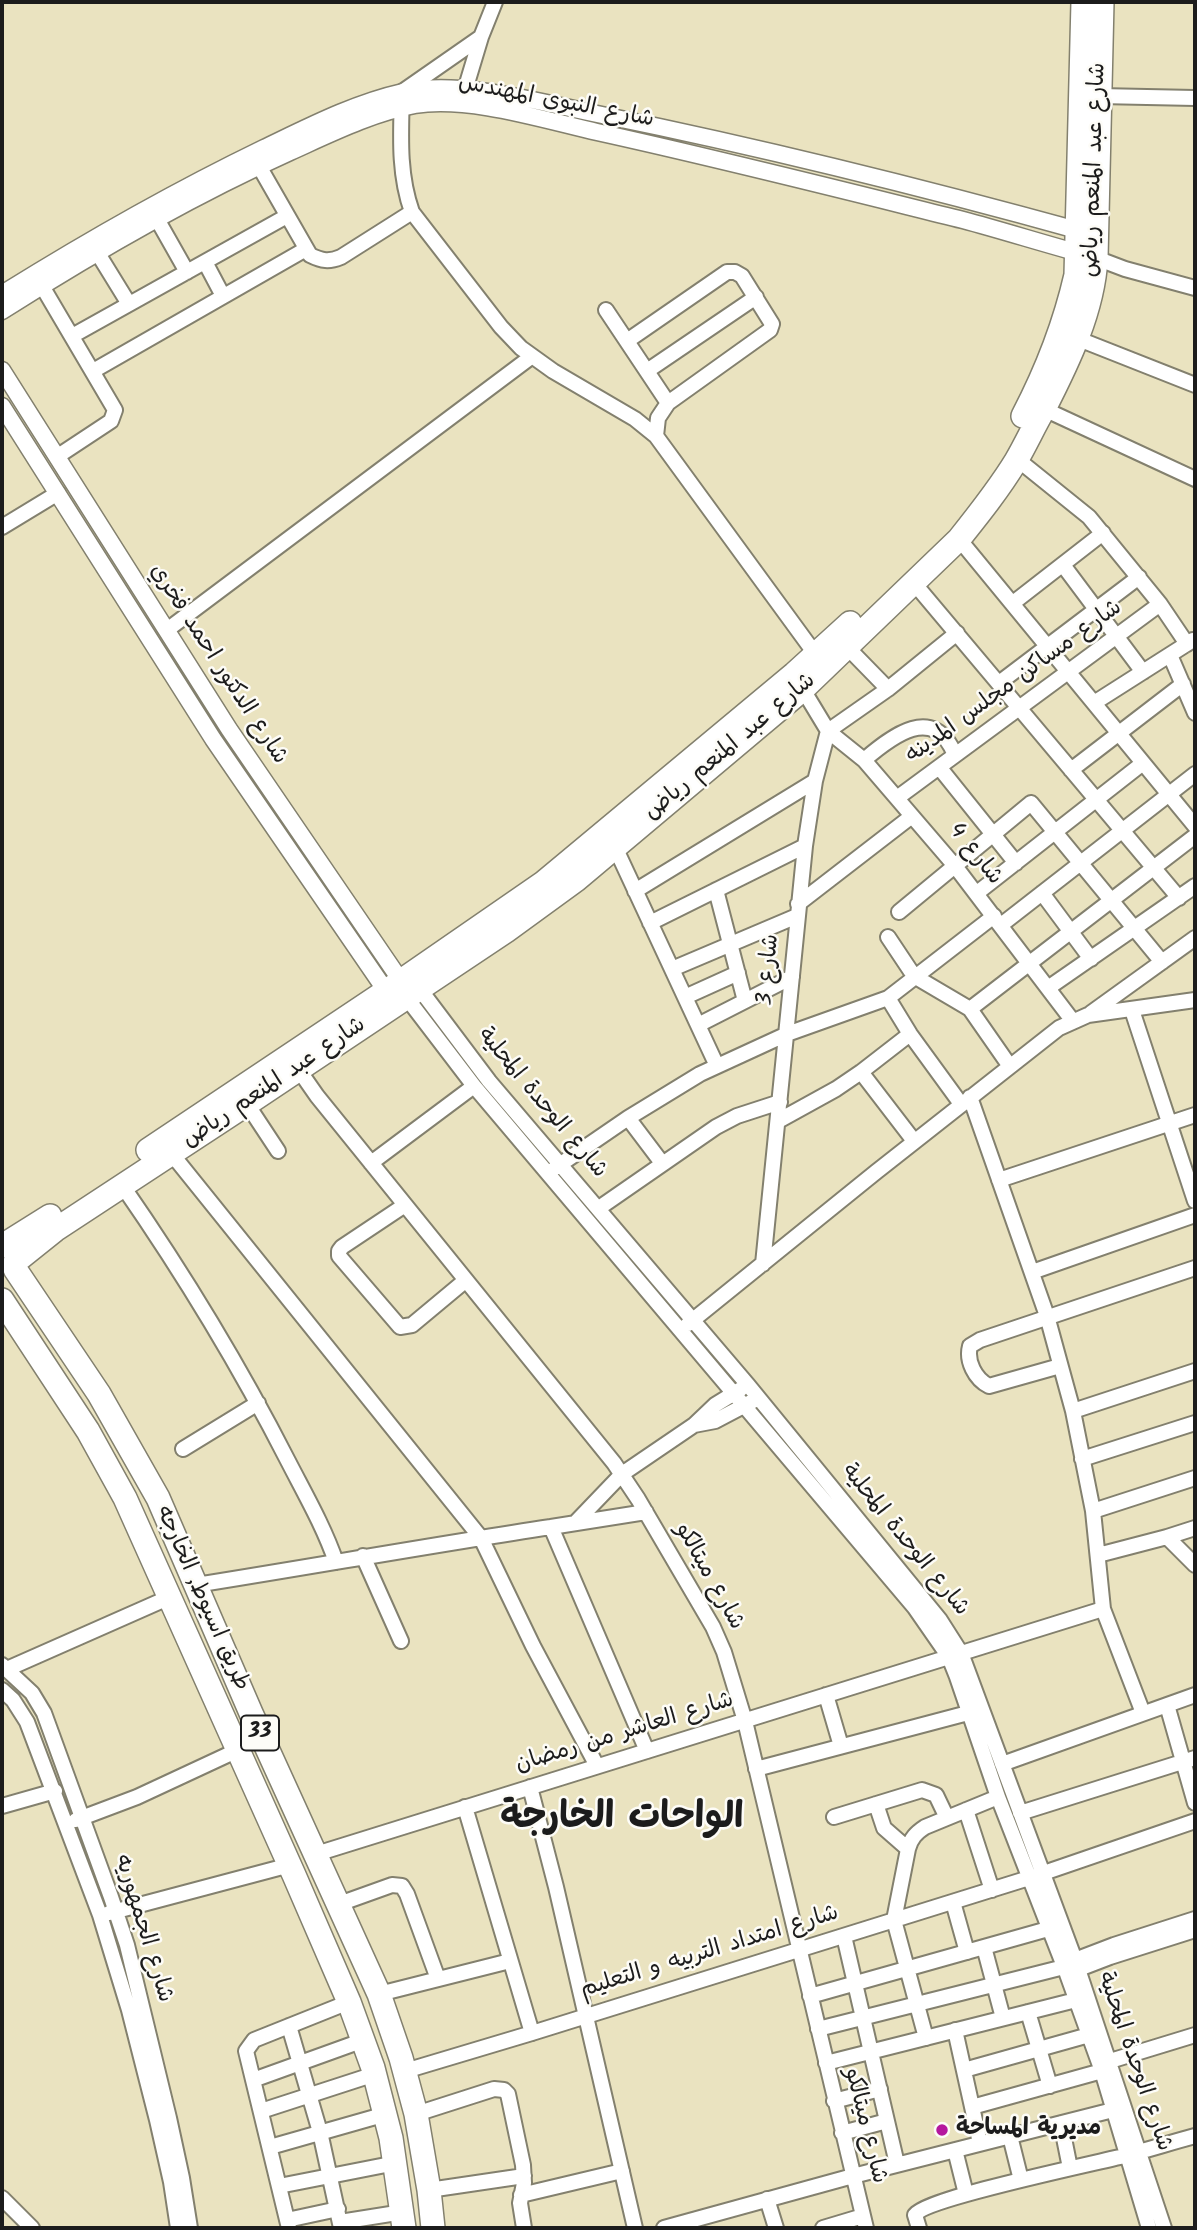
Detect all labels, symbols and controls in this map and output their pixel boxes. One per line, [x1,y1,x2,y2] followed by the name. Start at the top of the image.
[1078,62,1114,278] street label: شارع عبد المنعم رياض
[456,71,656,135] street label: شارع النبوى المهندس
[142,560,292,770] street label: شارع الدكتور احمد فخري
[901,595,1129,771] street label: شارع مساكن مجلس المدينه
[640,668,822,828] street label: شارع عبد المنعم رياض
[941,818,1007,892] street label: شارع 4
[753,933,787,1007] street label: شارع 3
[178,1012,372,1156] street label: شارع عبد المنعم رياض
[470,1023,612,1185] street label: شارع الوحدة المحلية
[834,1459,974,1623] street label: شارع الوحدة المحلية
[148,1502,254,1696] street label: طريق اسيوط, الخارجه
[667,1519,749,1635] street label: شارع ميتالكو
[513,1688,737,1780] street label: شارع العاشر من رمضان
[241,1716,279,1750] road number: 33
[500,1799,744,1843] district label: الواحات الخارجة
[106,1852,178,2006] street label: شارع الجمهوريه
[578,1901,842,2005] street label: شارع امتداد التربيه و التعليم
[1089,1969,1177,2155] street label: شارع الوحدة المحلية
[836,2065,892,2187] street label: شارع ميتالكو
[956,2116,1101,2144] place label: مديرية المساحة
[934,2122,950,2138] marker: مديرية المساحة

